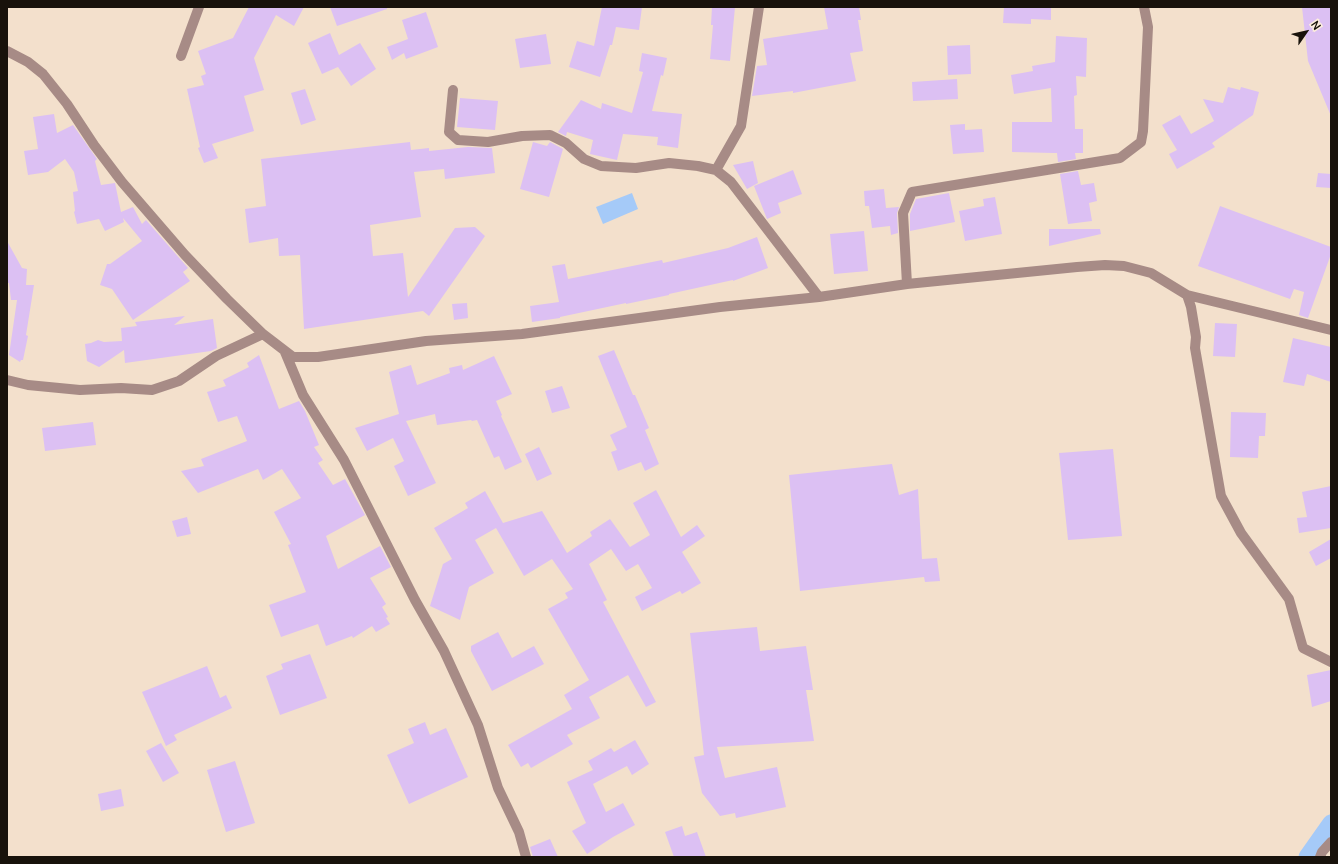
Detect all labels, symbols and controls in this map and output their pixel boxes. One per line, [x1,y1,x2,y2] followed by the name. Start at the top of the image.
[1286,12,1326,52] north arrow
[1308,18,1325,32] text: N

